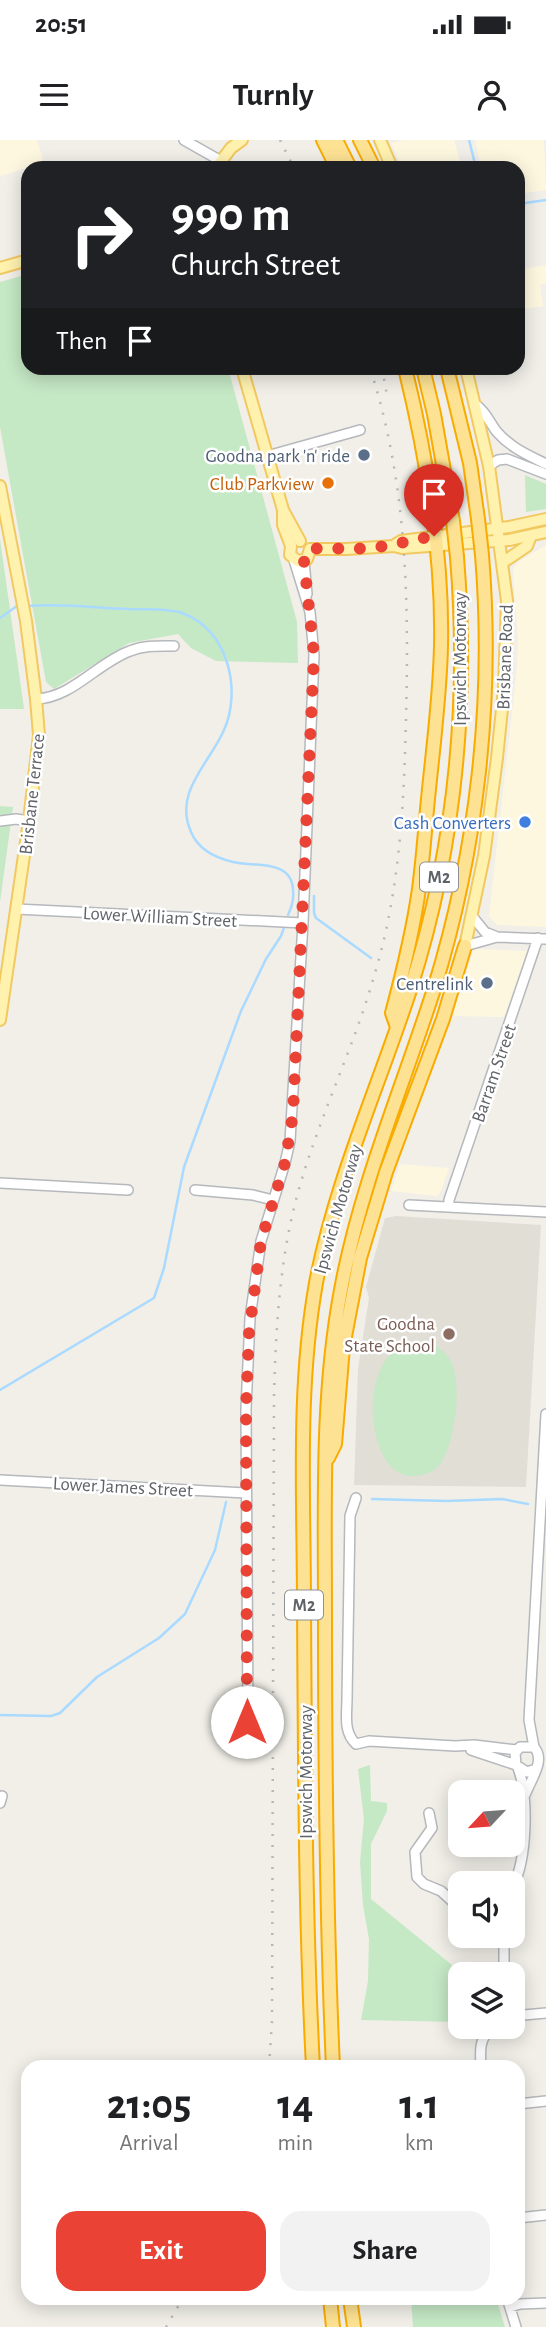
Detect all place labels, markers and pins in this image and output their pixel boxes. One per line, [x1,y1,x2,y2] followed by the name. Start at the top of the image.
[206,447,350,466] place label: Goodna park 'n' ride
[356,447,372,463] marker: Goodna park 'n' ride
[404,464,464,536] pin
[210,475,314,494] place label: Club Parkview
[320,475,336,491] marker: Club Parkview
[394,814,511,833] place label: Cash Converters
[517,814,533,830] marker: Cash Converters
[396,975,473,994] place label: Centrelink
[479,975,495,991] marker: Centrelink
[344,1315,435,1356] place label: Goodna State School
[441,1326,457,1342] marker: Goodna State School

